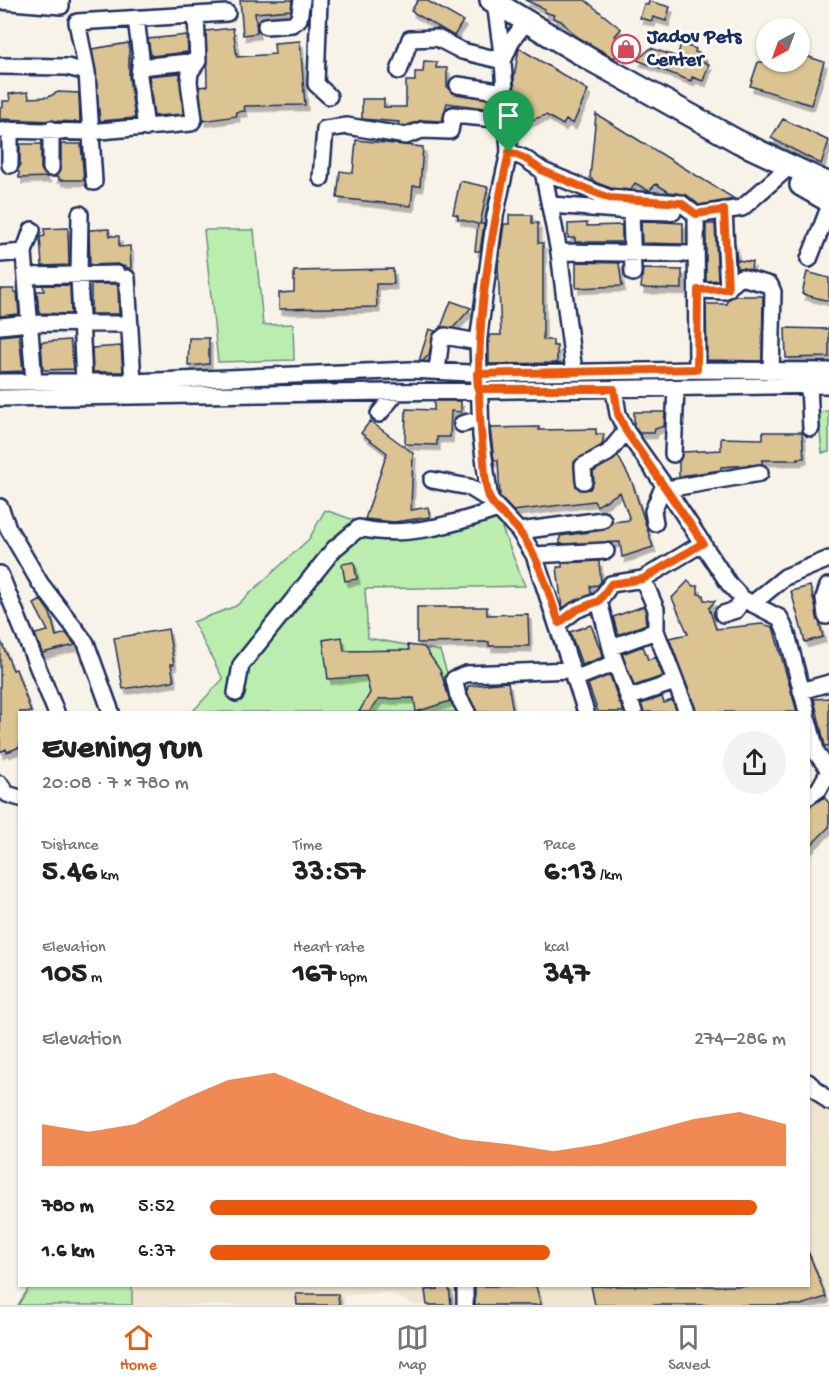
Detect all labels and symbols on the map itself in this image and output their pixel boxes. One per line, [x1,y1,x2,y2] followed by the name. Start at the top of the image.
[756,18,810,72] north arrow
[646,27,743,73] place label: Jadov Pets Center
[610,33,642,65] shop icon: Jadov Pets Center
[483,90,534,152] pin

